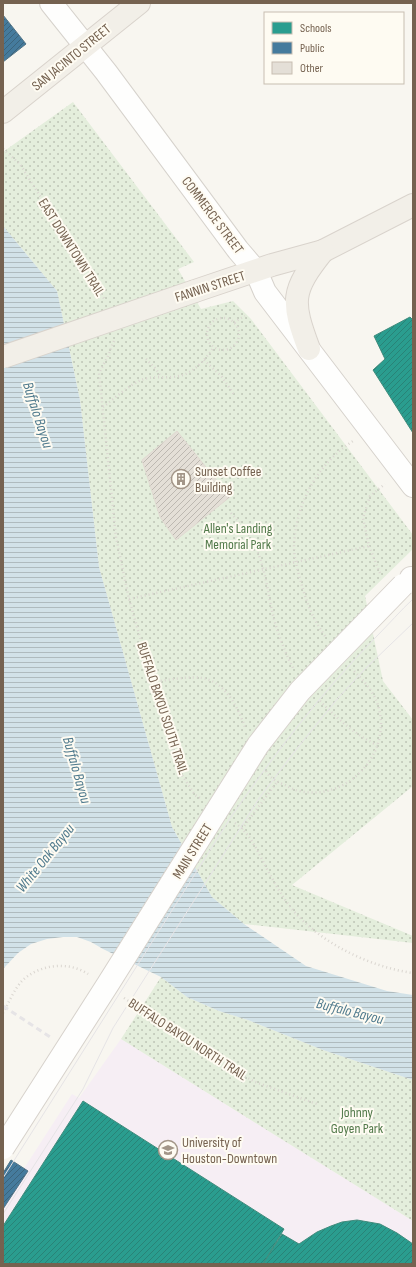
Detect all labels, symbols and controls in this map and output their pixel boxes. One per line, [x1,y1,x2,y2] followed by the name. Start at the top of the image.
[264,12,404,84] legend
[28,20,114,94] street label: SAN JACINTO STREET
[300,21,332,36] text: Schools
[300,41,325,56] text: Public
[300,61,324,76] text: Other
[178,173,247,258] street label: COMMERCE STREET
[35,195,109,299] street label: EAST DOWNTOWN TRAIL
[173,267,248,306] street label: FANNIN STREET
[18,380,57,451] water label: Buffalo Bayou
[195,463,261,496] place label: Sunset Coffee Building
[170,468,192,490] building icon: Sunset Coffee Building
[203,520,273,553] park label: Allen's Landing Memorial Park
[133,640,192,776] street label: BUFFALO BAYOU SOUTH TRAIL
[58,735,95,806] water label: Buffalo Bayou
[12,819,79,896] water label: White Oak Bayou
[169,820,216,882] street label: MAIN STREET
[314,994,386,1029] water label: Buffalo Bayou
[125,995,250,1084] street label: BUFFALO BAYOU NORTH TRAIL
[331,1104,384,1137] park label: Johnny Goyen Park
[182,1134,277,1167] place label: University of Houston-Downtown
[157,1139,179,1161] school or university icon: University of Houston-Downtown

